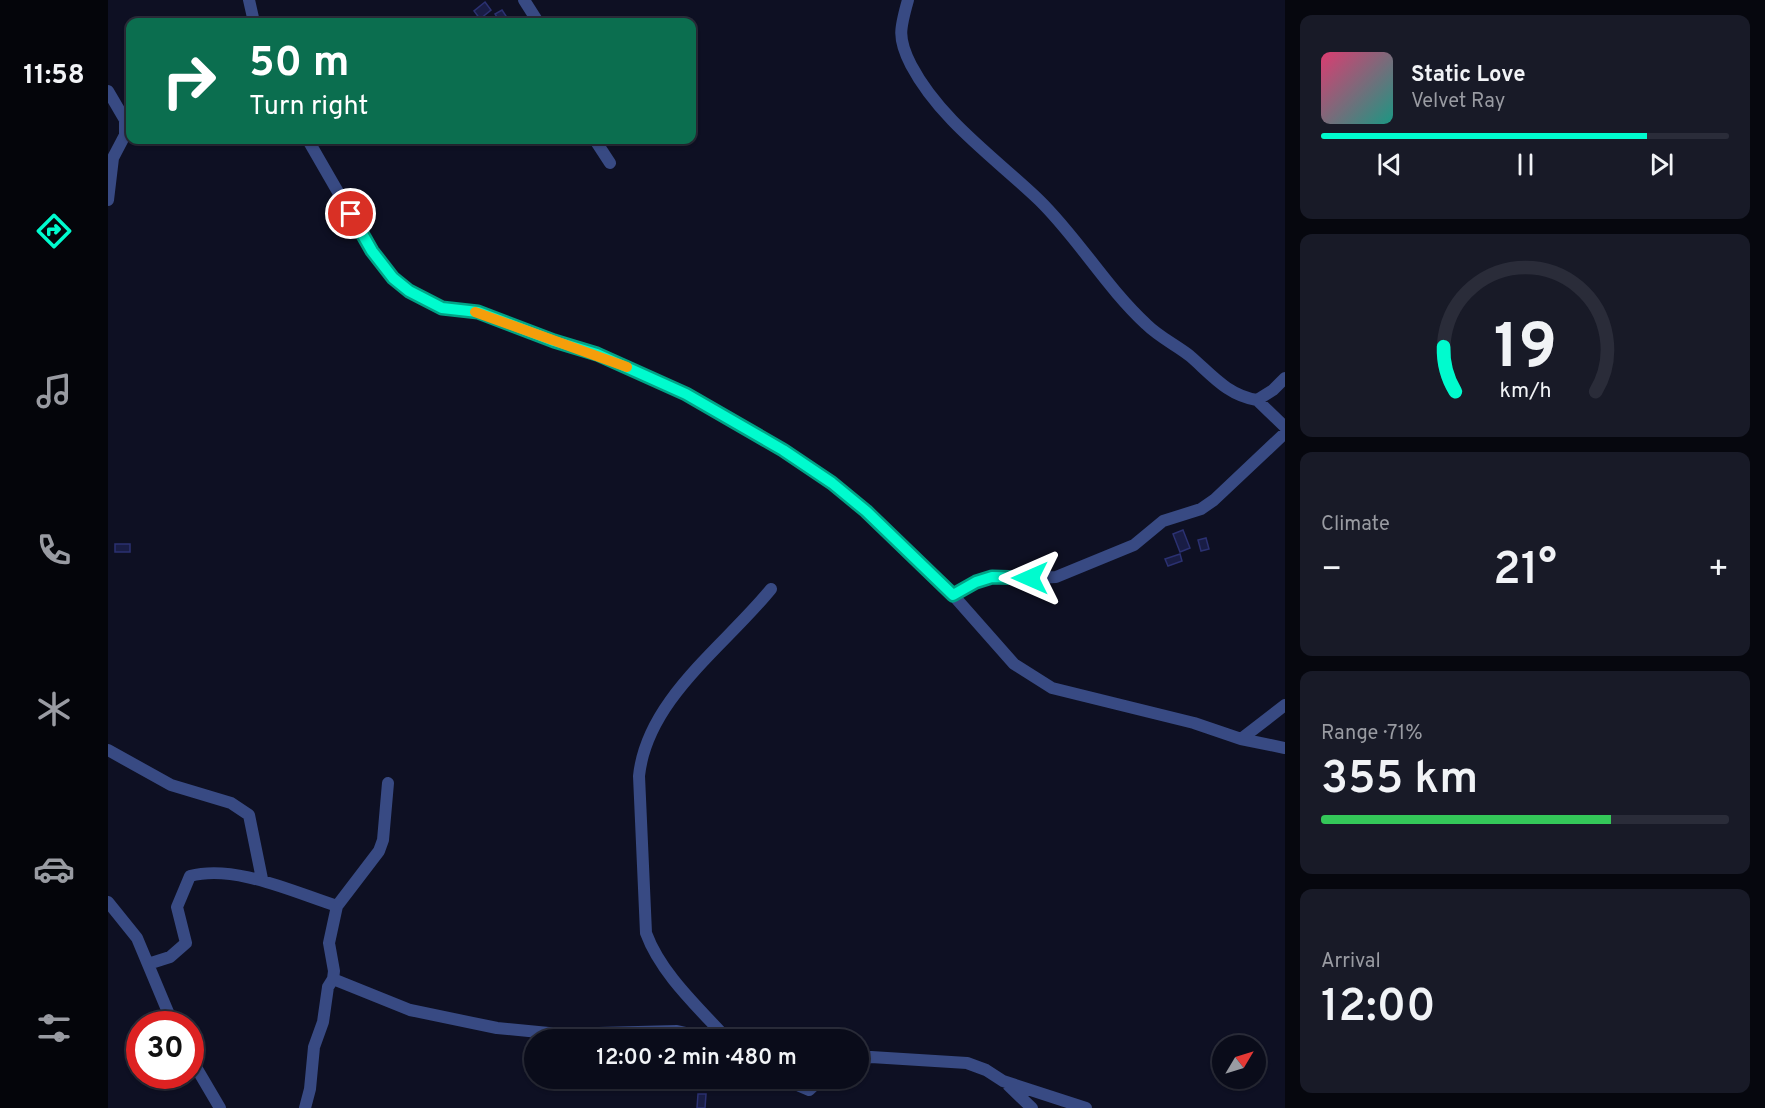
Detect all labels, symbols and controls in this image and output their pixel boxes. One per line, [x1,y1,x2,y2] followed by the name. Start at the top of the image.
[249,38,350,91] text: 50 m
[150,42,228,120] icon: right
[23,59,85,93] text: 11:58
[1411,62,1525,89] text: Static Love
[1411,89,1505,115] text: Velvet Ray
[249,90,368,124] text: Turn right
[1373,148,1406,181] icon: previous
[1509,148,1542,181] icon: pause
[1645,148,1678,181] icon: next
[325,188,376,239] pin
[334,197,367,230] icon: arrive
[33,210,75,252] icon: directions
[1493,312,1557,391] text: 19
[33,370,75,412] icon: music
[1499,379,1551,406] text: km/h
[1321,512,1390,538] text: Climate
[33,529,75,571] icon: phone
[1493,543,1557,600] text: 21°
[998,546,1062,610] position arrow
[1321,550,1342,592] text: −
[1708,550,1729,592] text: +
[33,688,75,730] icon: climate
[1321,721,1423,747] text: Range · 71%
[1321,752,1478,809] text: 355 km
[33,848,75,890] icon: car
[1321,949,1381,975] text: Arrival
[1321,980,1436,1037] text: 12:00
[33,1007,75,1049] icon: filters
[126,1011,204,1089] speed limit sign: 30
[1212,1035,1266,1089] north arrow
[1212,1035,1266,1089] map controls
[596,1045,797,1072] text: 12:00 · 2 min · 480 m

